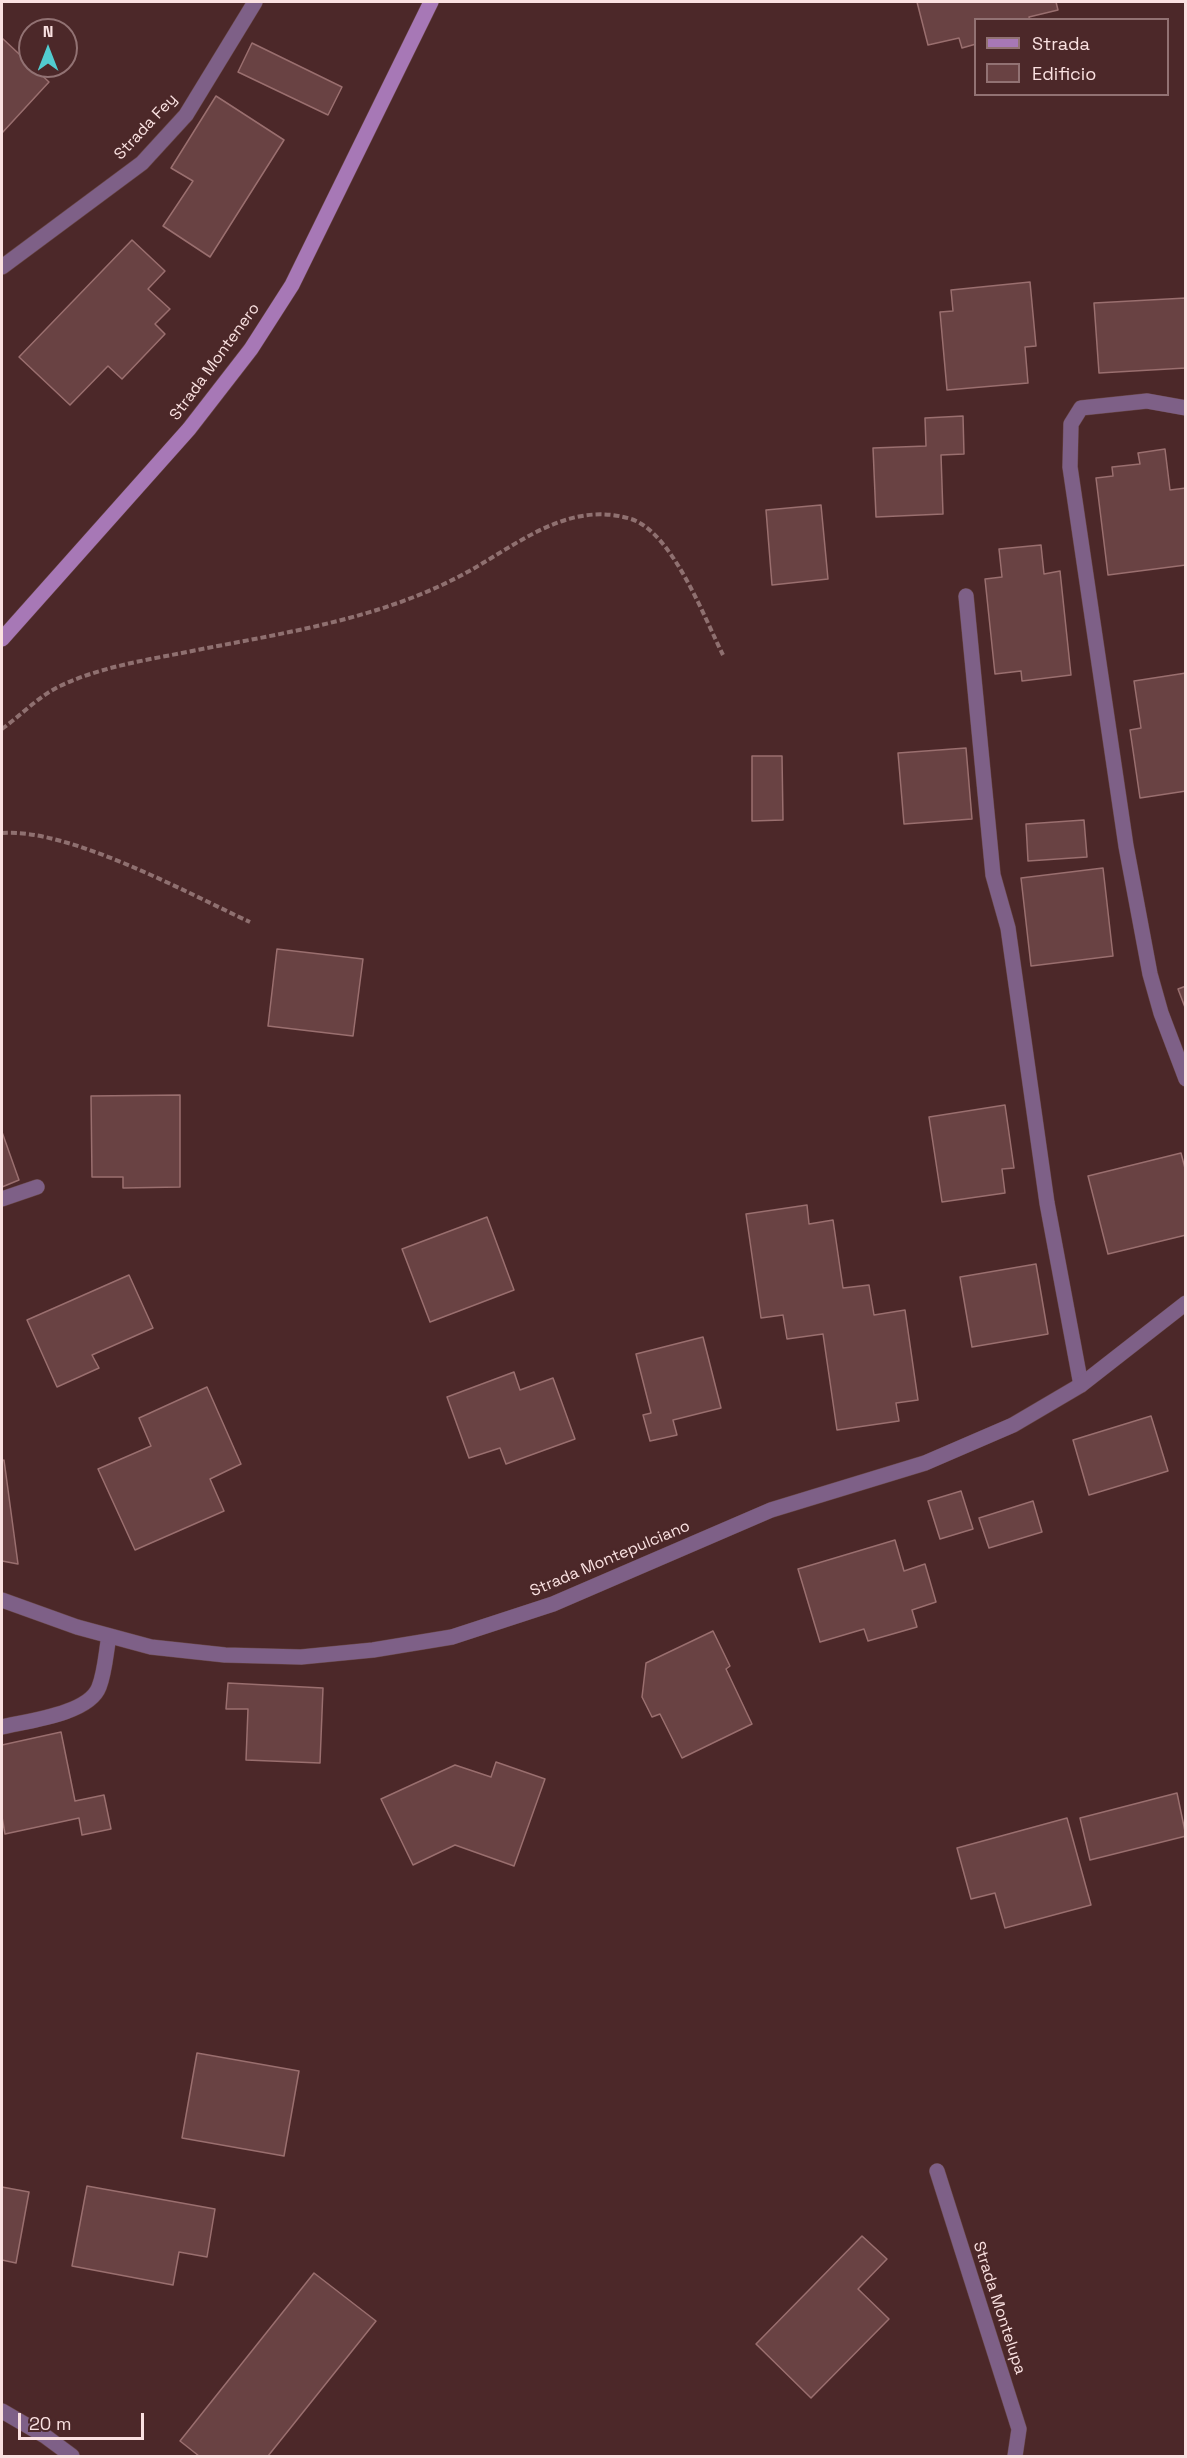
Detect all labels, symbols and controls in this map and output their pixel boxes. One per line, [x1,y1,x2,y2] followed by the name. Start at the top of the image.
[18,18,78,78] north arrow
[974,18,1169,96] legend
[43,21,53,42] text: N
[1032,32,1090,55] text: Strada
[1032,62,1096,85] text: Edificio
[111,90,181,164] street label: Strada Fey
[166,300,264,424] street label: Strada Montenero
[527,1517,693,1601] street label: Strada Montepulciano
[968,2239,1030,2377] street label: Strada Montelupa
[21,2401,147,2439] scale bar
[29,2412,72,2435] text: 20 m

